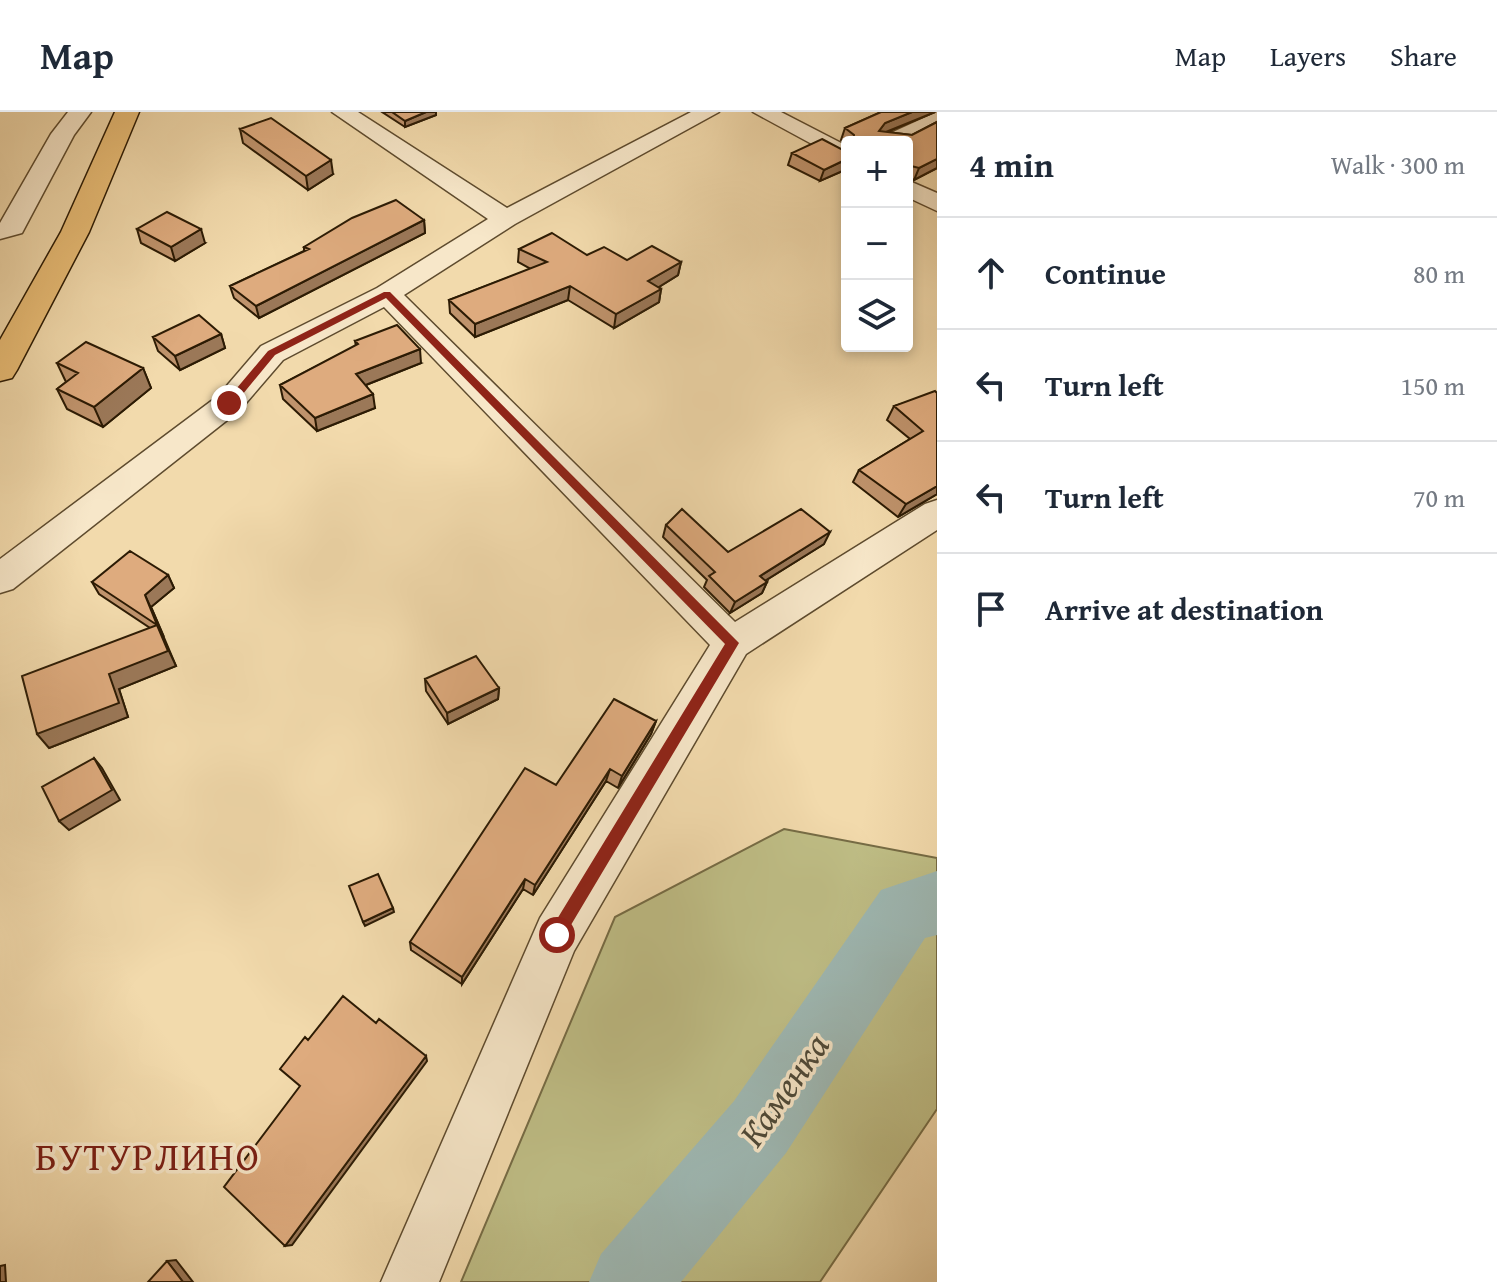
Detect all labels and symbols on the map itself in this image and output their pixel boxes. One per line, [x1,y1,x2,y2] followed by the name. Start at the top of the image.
[211,385,247,421] route end
[539,917,575,953] route start
[725,1021,841,1156] water label: Каменка
[35,1128,261,1184] district label: БУТУРЛИНО

